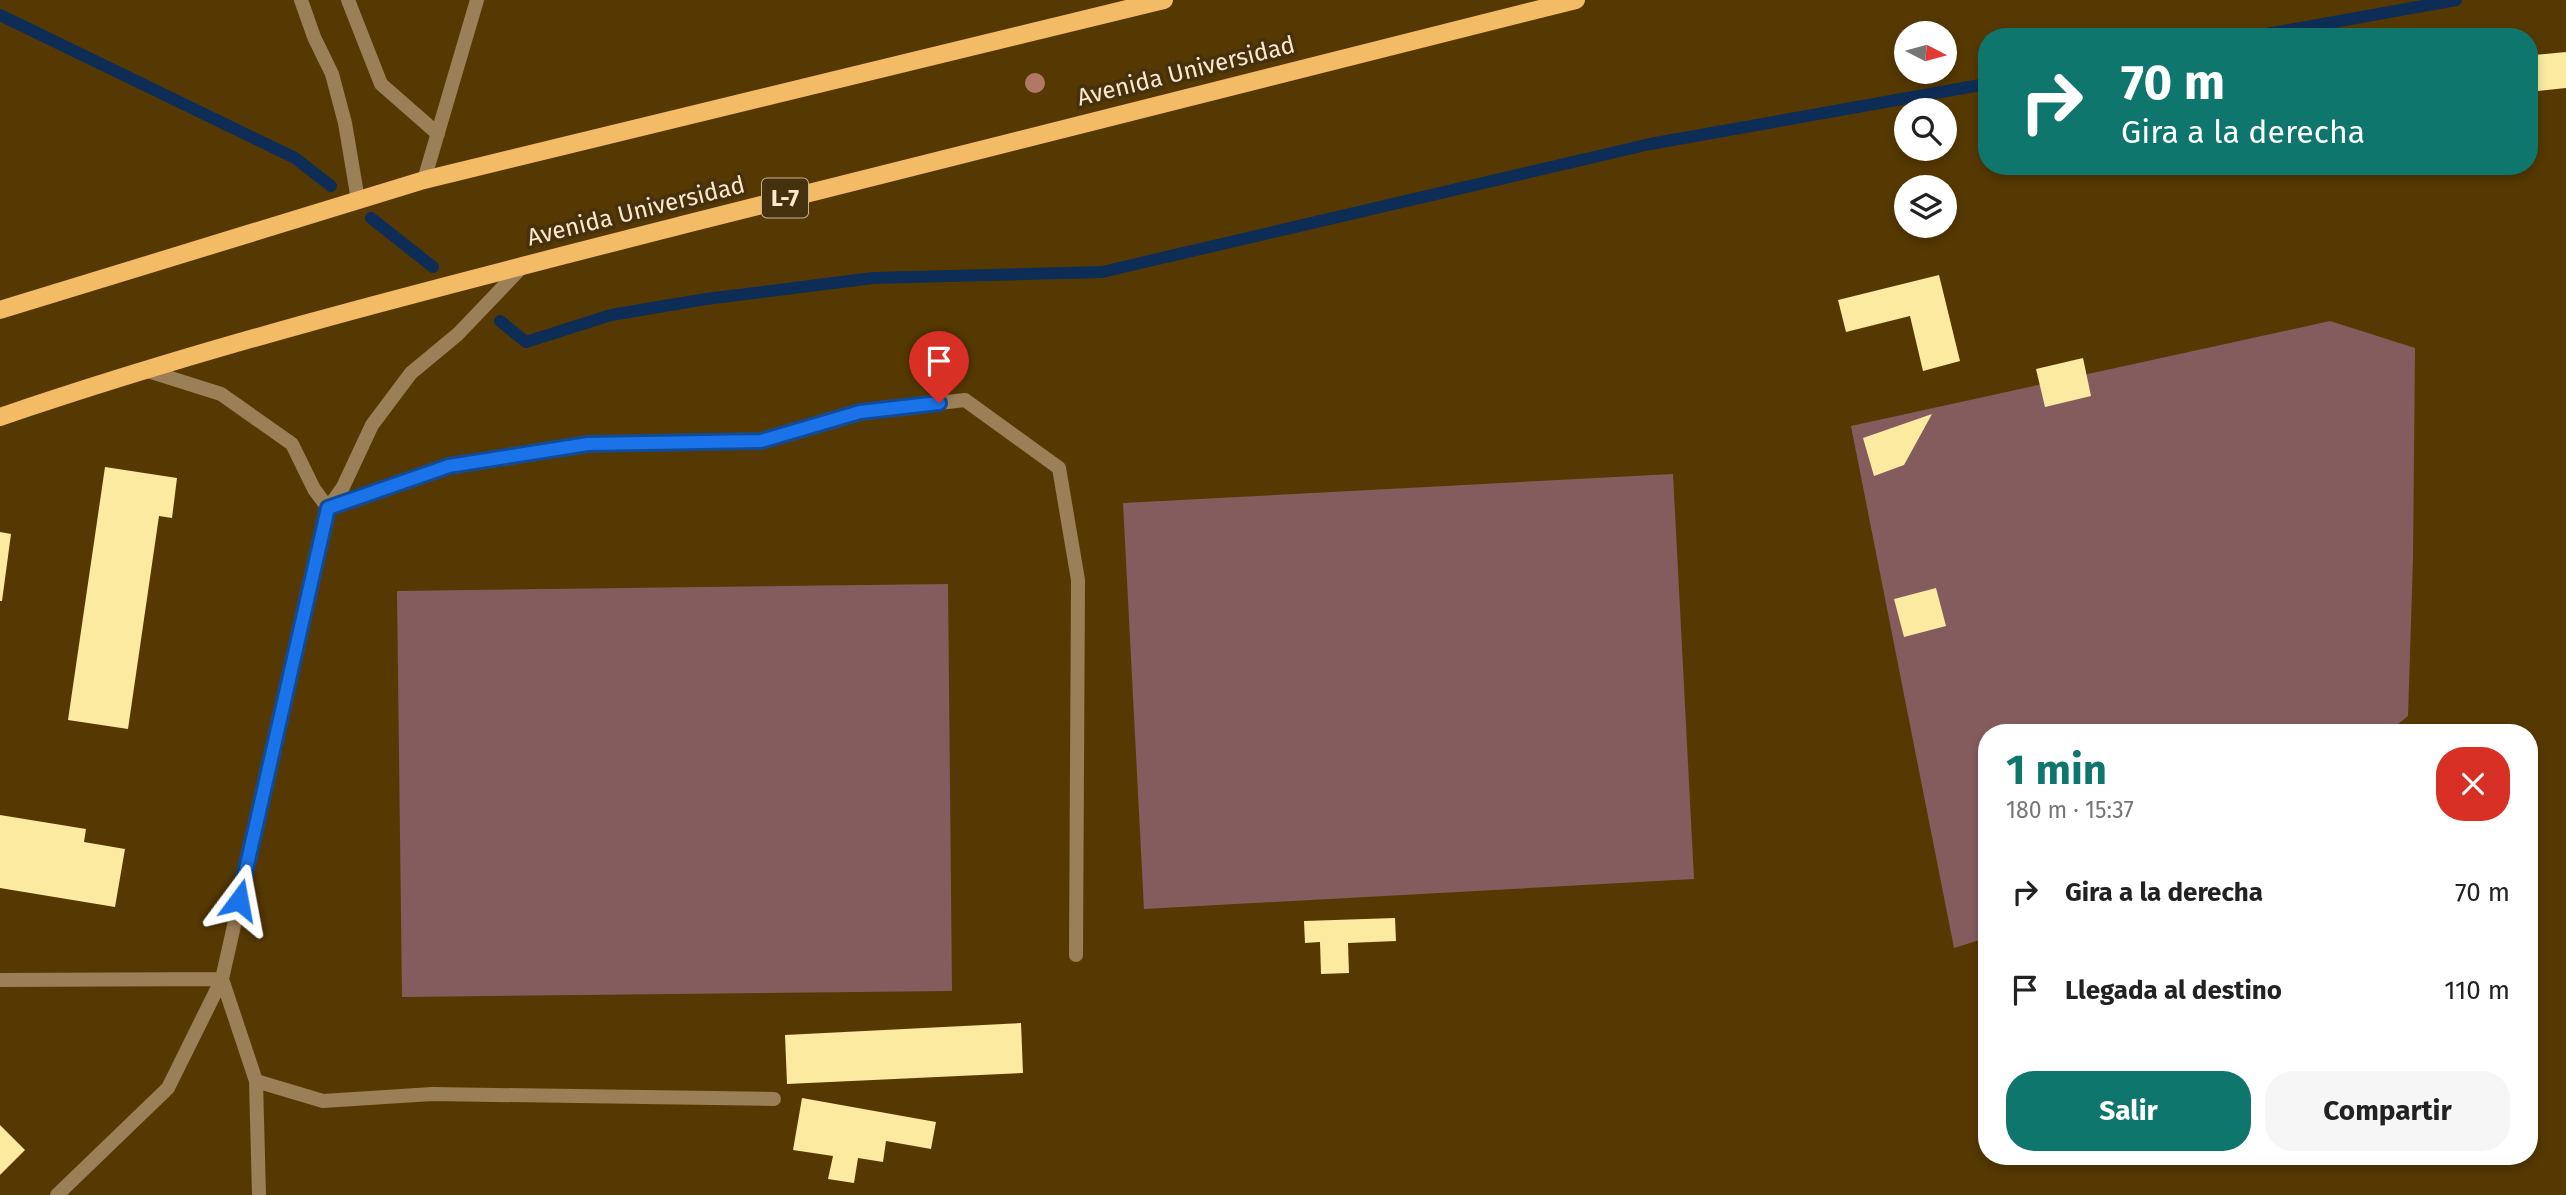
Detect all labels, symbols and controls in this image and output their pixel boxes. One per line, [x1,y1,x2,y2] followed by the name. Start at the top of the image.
[1894,21,1956,84] north arrow
[1894,21,1957,238] map controls
[1074,30,1298,112] street label: Avenida Universidad
[2121,53,2225,112] text: 70 m
[2006,56,2097,147] icon: right
[1894,98,1957,161] button: search
[2121,113,2365,151] text: Gira a la derecha
[524,170,748,252] street label: Avenida Universidad
[1894,175,1957,238] button: layers
[762,178,808,218] road number: L-7
[909,331,969,403] pin
[920,342,958,380] icon: arrive
[2006,745,2107,795] text: 1 min
[2436,747,2510,821] button: close
[2006,796,2134,824] text: 180 m · 15:37
[202,863,276,937] position arrow
[2006,873,2044,911] icon: right
[2065,877,2263,908] text: Gira a la derecha
[2455,877,2510,908] text: 70 m
[2006,971,2044,1009] icon: arrive
[2065,975,2282,1006] text: Llegada al destino
[2444,975,2510,1006] text: 110 m
[2006,1071,2251,1151] button: Salir
[2265,1071,2510,1151] button: Compartir

